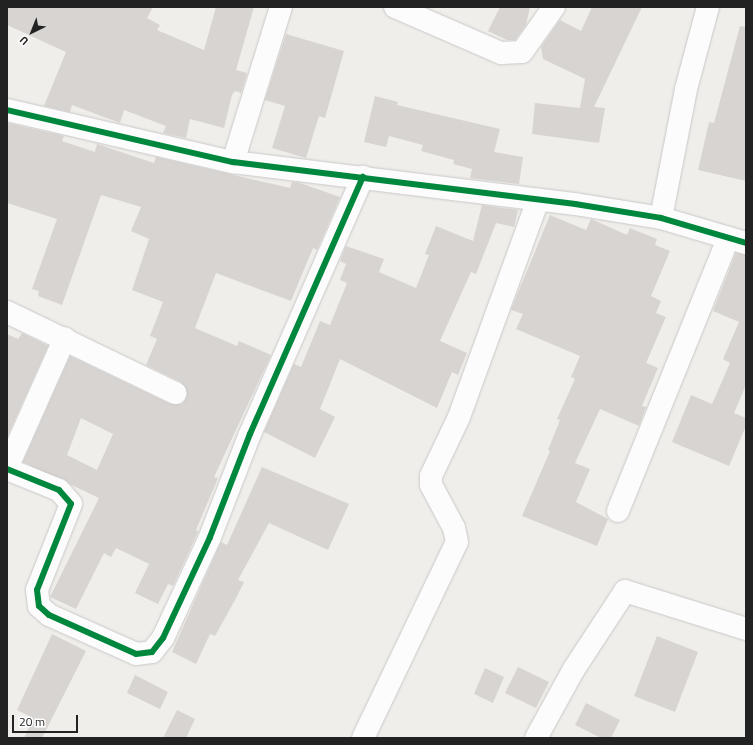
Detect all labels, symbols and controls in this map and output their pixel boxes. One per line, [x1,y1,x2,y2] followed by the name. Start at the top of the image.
[12,12,52,52] north arrow
[16,32,32,49] text: U
[14,707,80,733] scale bar
[19,712,45,731] text: 20 m

